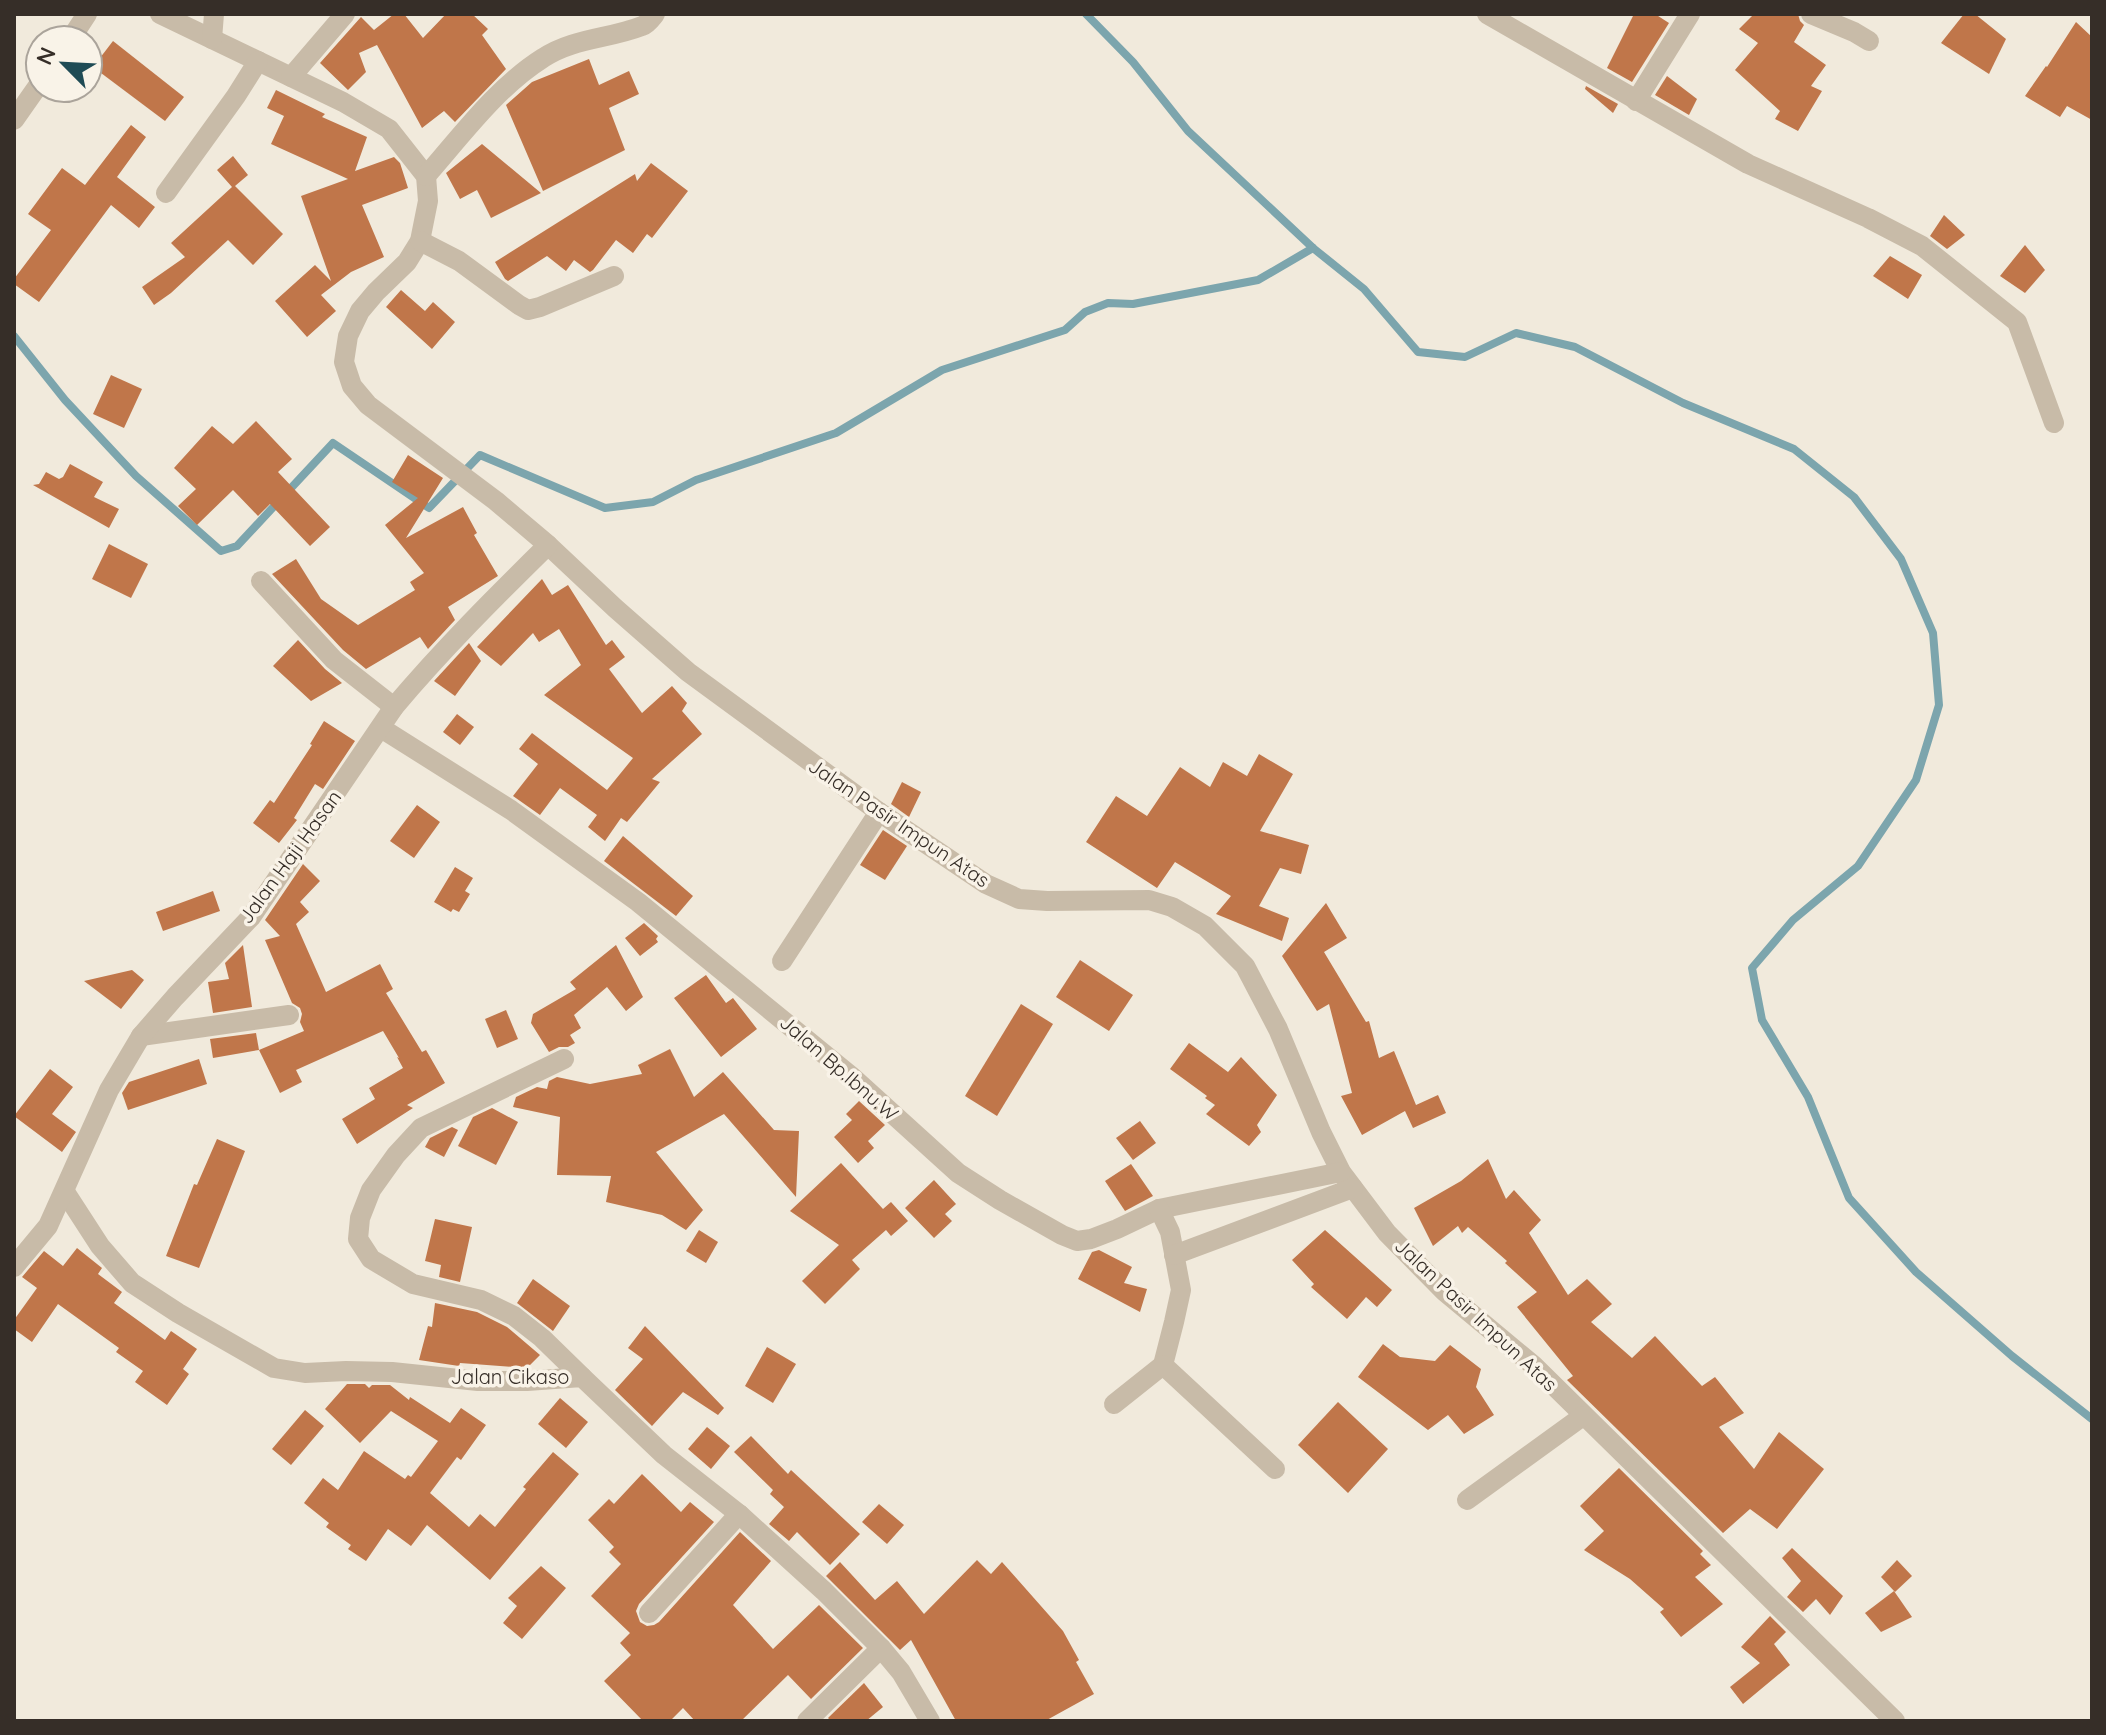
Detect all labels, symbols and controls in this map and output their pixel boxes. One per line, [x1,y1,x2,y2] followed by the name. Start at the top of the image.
[24,24,104,104] north arrow
[30,43,62,69] text: N
[804,753,995,892] street label: Jalan Pasir Impun Atas
[233,785,346,928] street label: Jalan Haji Hasan
[775,1009,904,1126] street label: Jalan Bp.Ibnu.W
[1390,1233,1563,1396] street label: Jalan Pasir Impun Atas
[451,1364,569,1389] street label: Jalan Cikaso

